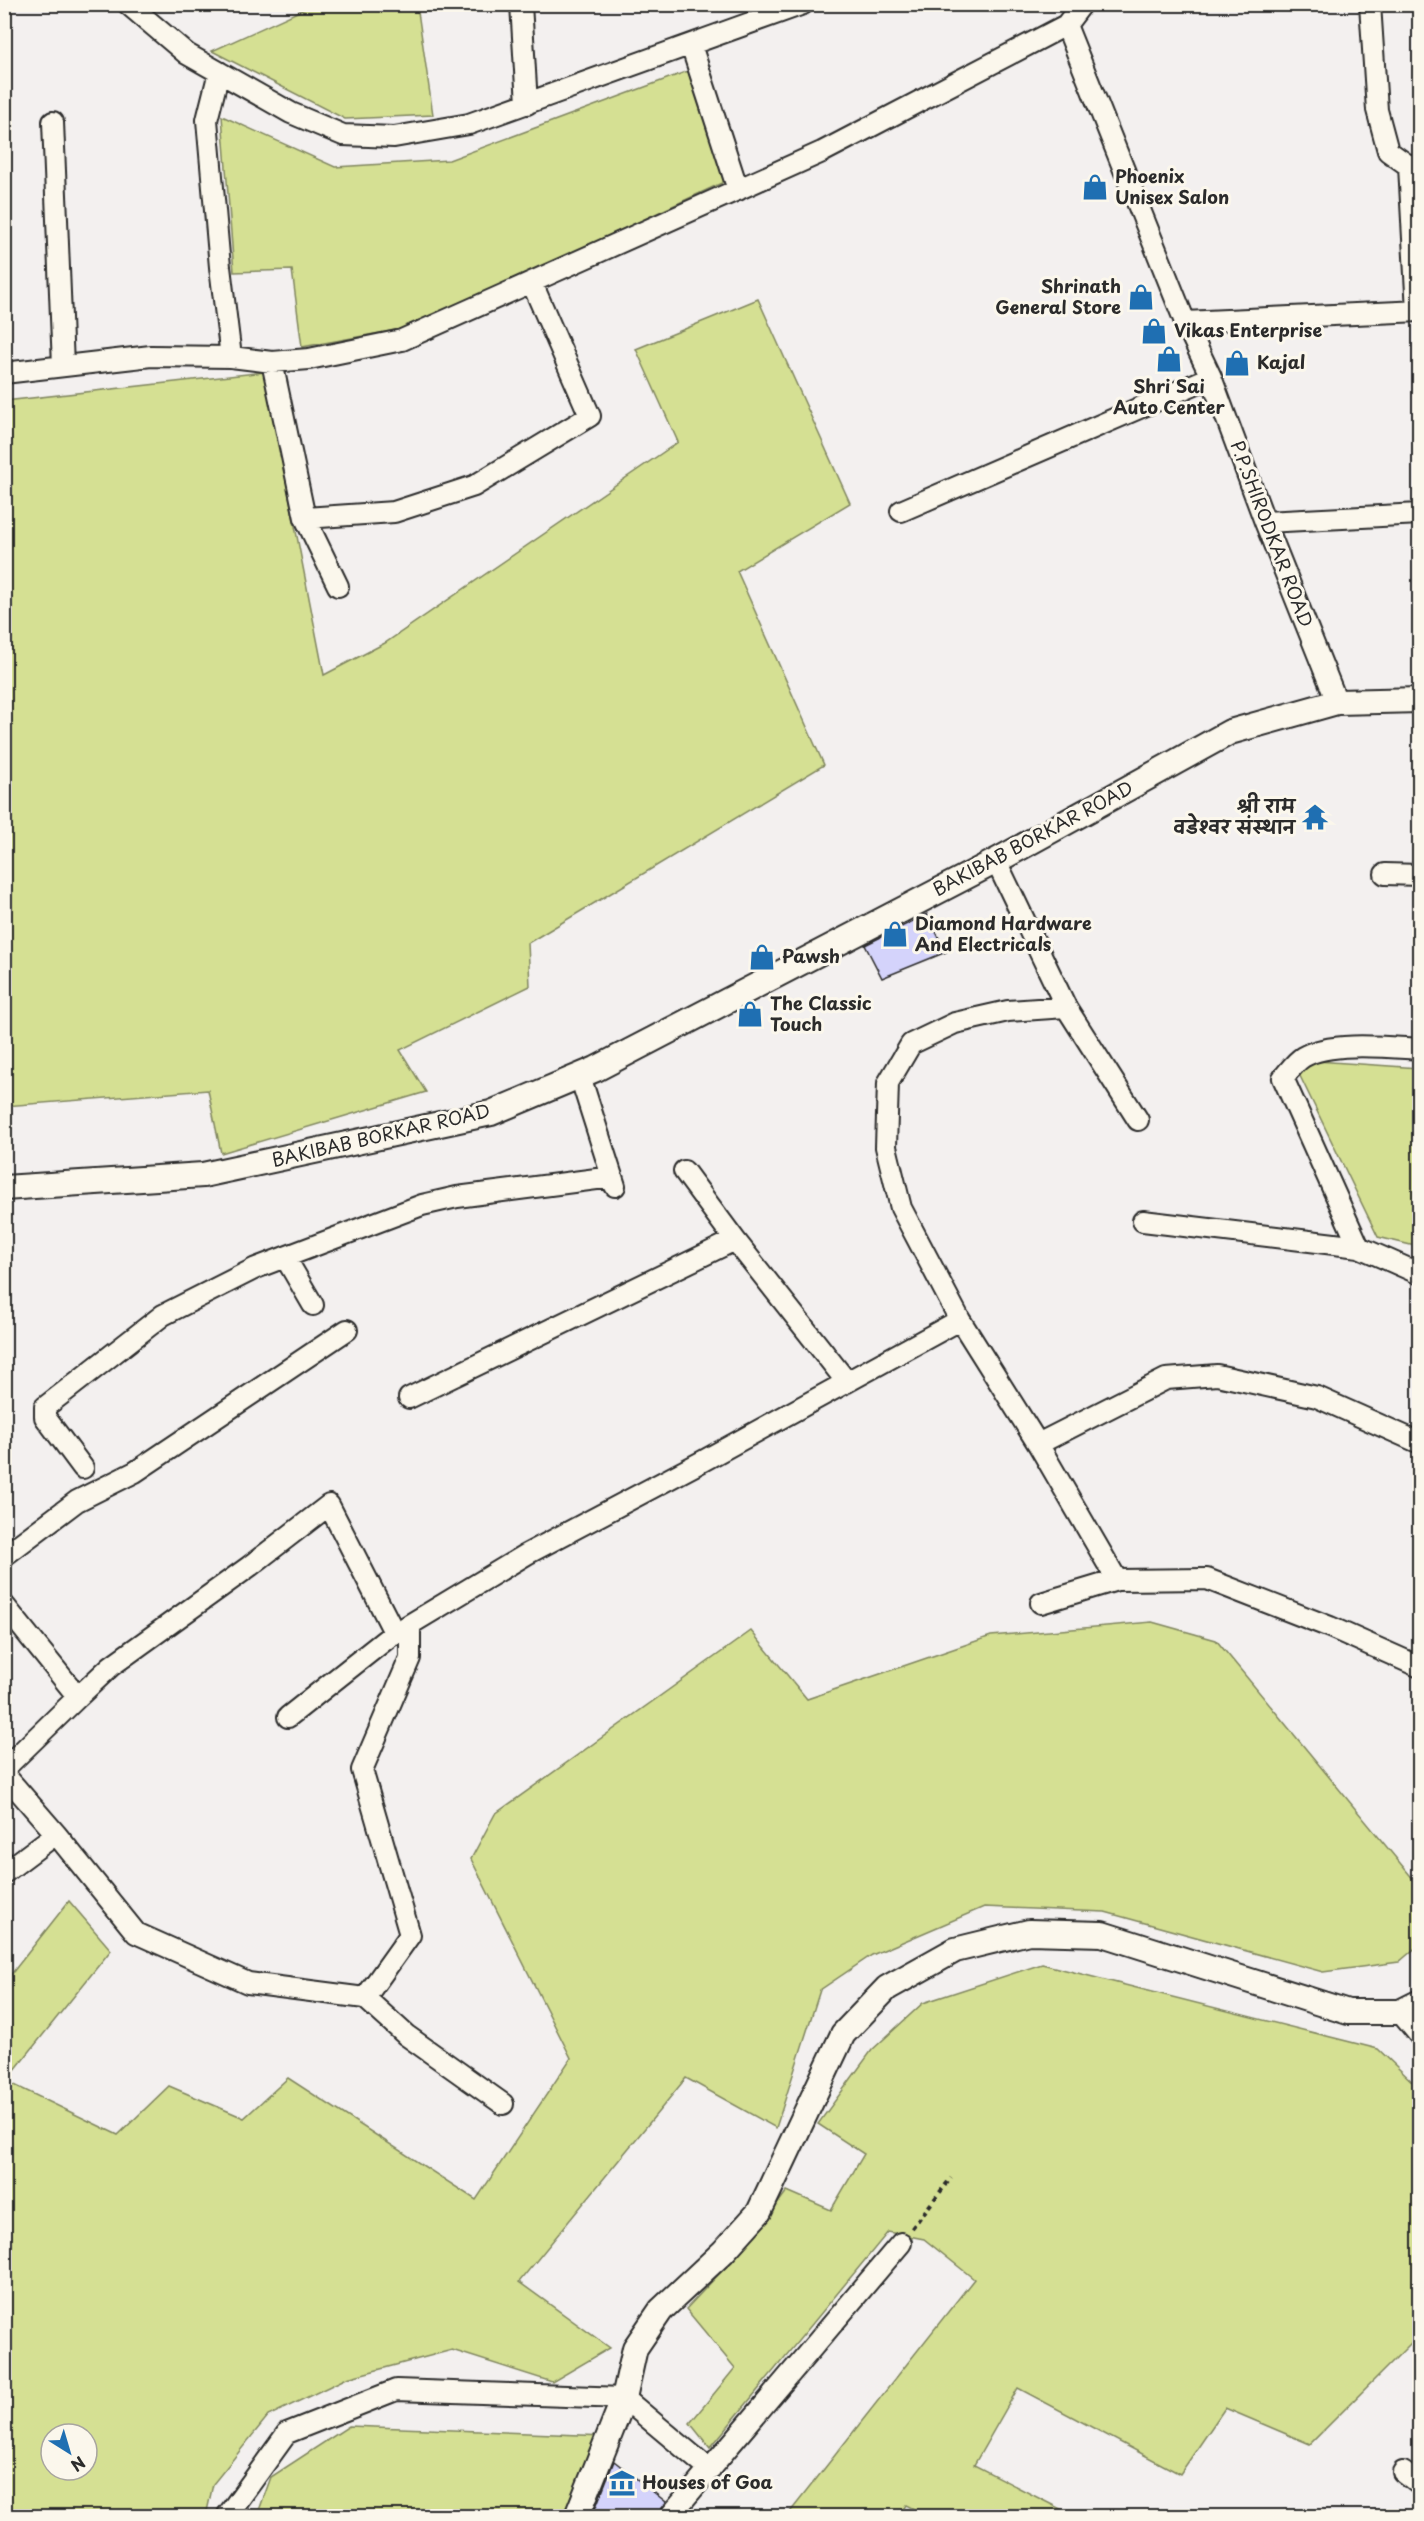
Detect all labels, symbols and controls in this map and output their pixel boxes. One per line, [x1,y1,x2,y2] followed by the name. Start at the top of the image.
[1115,162,1229,210] place label: Phoenix Unisex Salon
[1080,172,1110,202] shop icon: Phoenix Unisex Salon
[995,272,1121,320] place label: Shrinath General Store
[1126,282,1156,312] shop icon: Shrinath General Store
[1139,316,1169,346] shop icon: Vikas Enterprise
[1174,316,1322,343] place label: Vikas Enterprise
[1154,344,1184,374] shop icon: Shri Sai Auto Center
[1222,348,1252,378] shop icon: Kajal
[1257,348,1305,375] place label: Kajal
[1113,372,1225,420] place label: Shri Sai Auto Center
[1224,436,1321,631] street label: P.P.SHIRODKAR ROAD
[927,773,1137,902] street label: BAKIBAB BORKAR ROAD
[1173,792,1297,840] place label: श्री राम वडेश्वर संस्थान
[1300,802,1330,832] temple icon: श्री राम वडेश्वर संस्थान
[915,909,1092,957] place label: Diamond Hardware And Electricals
[880,919,910,949] shop icon: Diamond Hardware And Electricals
[747,942,777,972] shop icon: Pawsh
[782,942,840,969] place label: Pawsh
[770,989,872,1037] place label: The Classic Touch
[735,999,765,1029] shop icon: The Classic Touch
[269,1096,493,1173] street label: BAKIBAB BORKAR ROAD
[39,2422,99,2482] north arrow
[66,2451,91,2478] text: N
[607,2468,637,2498] museum icon: Houses of Goa
[642,2468,773,2495] place label: Houses of Goa

